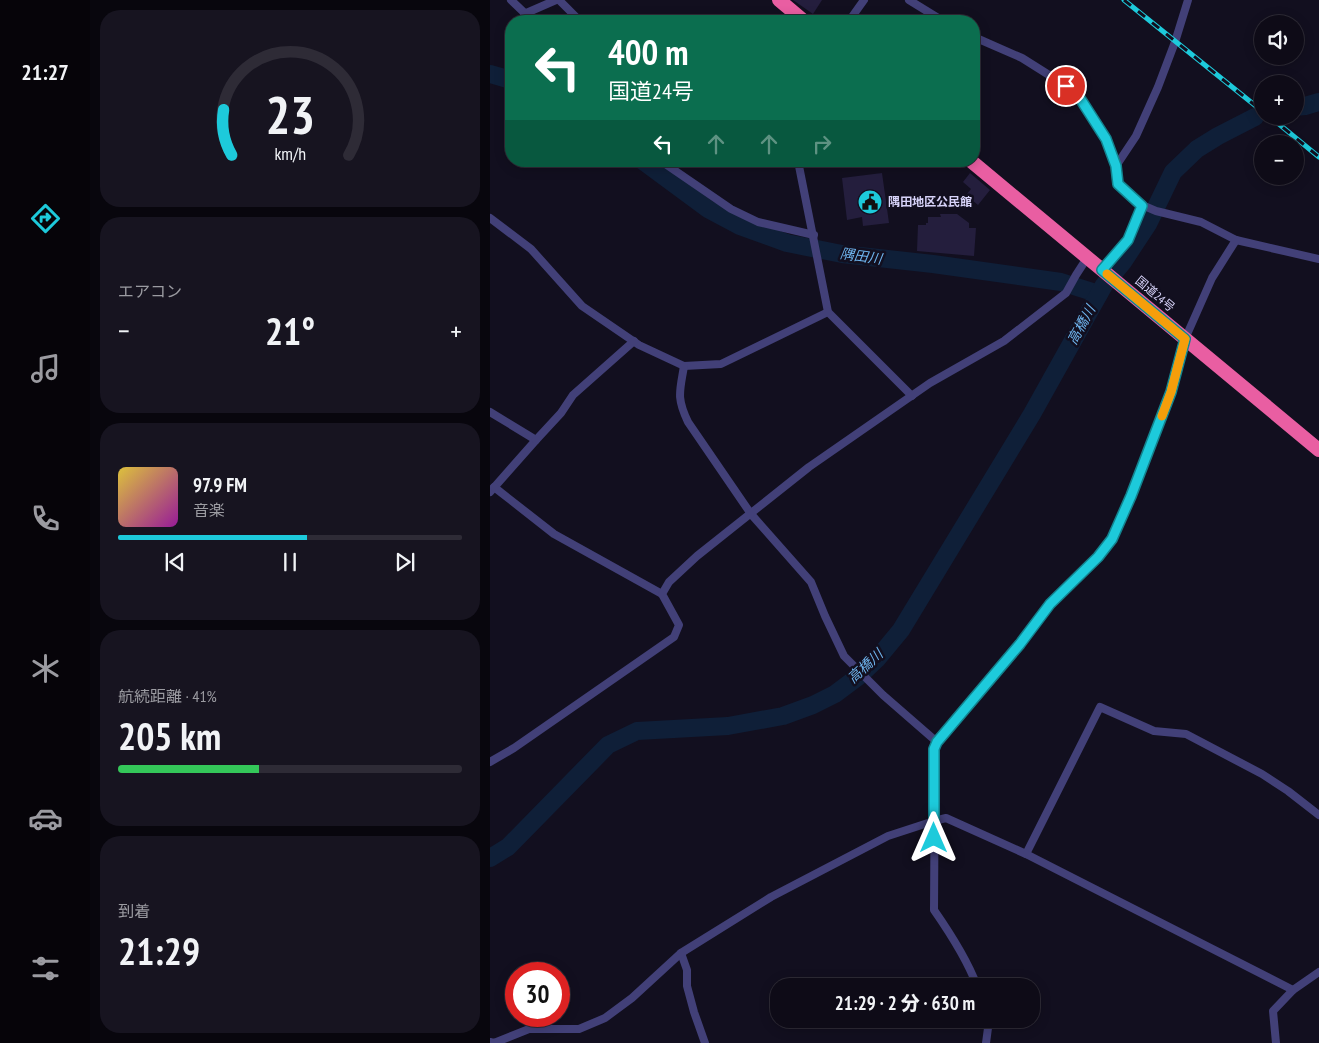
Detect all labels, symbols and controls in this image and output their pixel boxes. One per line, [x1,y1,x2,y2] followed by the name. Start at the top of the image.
[1254,15,1304,185] map controls
[1254,15,1304,65] button: sound
[608,29,689,75] text: 400 m
[525,35,590,100] icon: left
[21,58,69,86] text: 21:27
[1045,65,1087,107] pin
[1052,72,1080,100] icon: arrive
[1254,75,1304,125] button: +
[608,77,694,105] text: 国道24号
[265,81,315,148] text: 23
[649,130,677,158] icon: left
[702,130,730,158] icon: ahead
[755,130,783,158] icon: ahead
[808,130,836,158] icon: right
[1254,135,1304,185] button: −
[274,142,306,165] text: km/h
[857,189,883,215] public building icon: 隅田地区公民館
[888,194,972,209] place label: 隅田地区公民館
[28,201,63,236] icon: directions
[839,244,885,268] water label: 隅田川
[1133,273,1178,314] street label: 国道24号
[118,281,182,301] text: エアコン
[1063,301,1100,348] water label: 高橋川
[265,306,315,355] text: 21°
[118,312,130,349] text: −
[450,312,462,349] text: +
[28,351,63,386] icon: music
[193,473,247,497] text: 97.9 FM
[193,500,225,520] text: 音楽
[28,501,63,536] icon: phone
[161,548,189,576] icon: previous
[276,548,304,576] icon: pause
[391,548,419,576] icon: next
[844,644,888,687] water label: 高橋川
[28,651,63,686] icon: climate
[118,686,217,706] text: 航続距離 · 41%
[118,711,221,760] text: 205 km
[28,801,63,836] icon: car
[907,811,959,863] position arrow
[118,901,150,921] text: 到着
[118,926,200,975] text: 21:29
[28,951,63,986] icon: filters
[505,962,570,1027] speed limit sign: 30
[835,991,975,1015] text: 21:29 · 2 分 · 630 m

